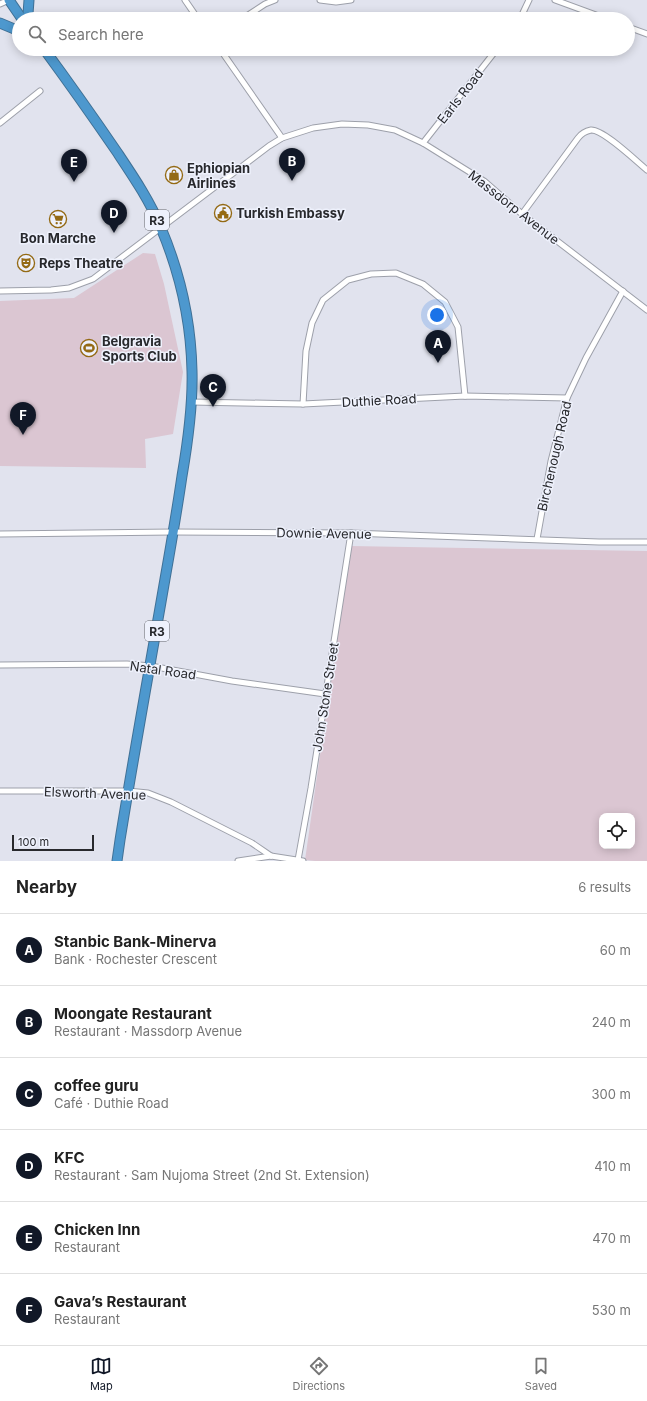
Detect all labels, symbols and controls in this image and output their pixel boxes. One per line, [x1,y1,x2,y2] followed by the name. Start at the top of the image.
[12,12,635,56] search box
[26,23,48,45] icon: search
[58,25,144,44] text: Search here
[434,65,486,127] street label: Earls Road
[279,148,305,181] pin: B
[61,149,87,182] pin: E
[187,160,250,191] place label: Ephiopian Airlines
[164,165,184,185] shop icon: Ephiopian Airlines
[465,167,563,247] street label: Massdorp Avenue
[101,200,127,233] pin: D
[213,203,233,223] public building icon: Turkish Embassy
[236,205,345,221] place label: Turkish Embassy
[48,209,68,229] supermarket icon: Bon Marche
[145,210,169,230] road number: R3
[20,230,96,246] place label: Bon Marche
[16,253,36,273] theatre icon: Reps Theatre
[39,255,124,271] place label: Reps Theatre
[427,305,447,325] your location
[425,330,451,363] pin: A
[102,333,177,364] place label: Belgravia Sports Club
[79,338,99,358] sports icon: Belgravia Sports Club
[200,374,226,407] pin: C
[341,390,417,410] street label: Duthie Road
[534,399,574,513] street label: Birchenough Road
[10,402,36,435] pin: F
[276,524,372,542] street label: Downie Avenue
[145,621,169,641] road number: R3
[308,641,342,753] street label: John Stone Street
[129,657,197,683] street label: Natal Road
[44,783,146,803] street label: Elsworth Avenue
[599,813,635,849] map controls
[599,813,635,849] button: locate
[12,833,94,852] scale bar
[18,835,49,849] text: 100 m
[16,877,77,897] text: Nearby
[578,879,631,895] text: 6 results
[54,932,216,951] text: Stanbic Bank-Minerva
[24,942,34,958] text: A
[600,942,631,958] text: 60 m
[54,951,217,967] text: Bank · Rochester Crescent
[54,1004,212,1023] text: Moongate Restaurant
[25,1014,33,1030] text: B
[592,1014,631,1030] text: 240 m
[54,1023,242,1039] text: Restaurant · Massdorp Avenue
[54,1076,139,1095] text: coffee guru
[24,1086,34,1102] text: C
[592,1086,631,1102] text: 300 m
[54,1095,169,1111] text: Café · Duthie Road
[54,1148,85,1167] text: KFC
[24,1158,34,1174] text: D
[594,1158,631,1174] text: 410 m
[54,1167,370,1183] text: Restaurant · Sam Nujoma Street (2nd St. Extension)
[54,1220,140,1239] text: Chicken Inn
[25,1230,33,1246] text: E
[592,1230,631,1246] text: 470 m
[54,1239,120,1255] text: Restaurant
[54,1292,187,1311] text: Gava’s Restaurant
[25,1302,33,1318] text: F
[592,1302,631,1318] text: 530 m
[54,1311,120,1327] text: Restaurant
[90,1355,113,1393] tab: Map
[293,1355,345,1393] tab: Directions
[525,1355,557,1393] tab: Saved

